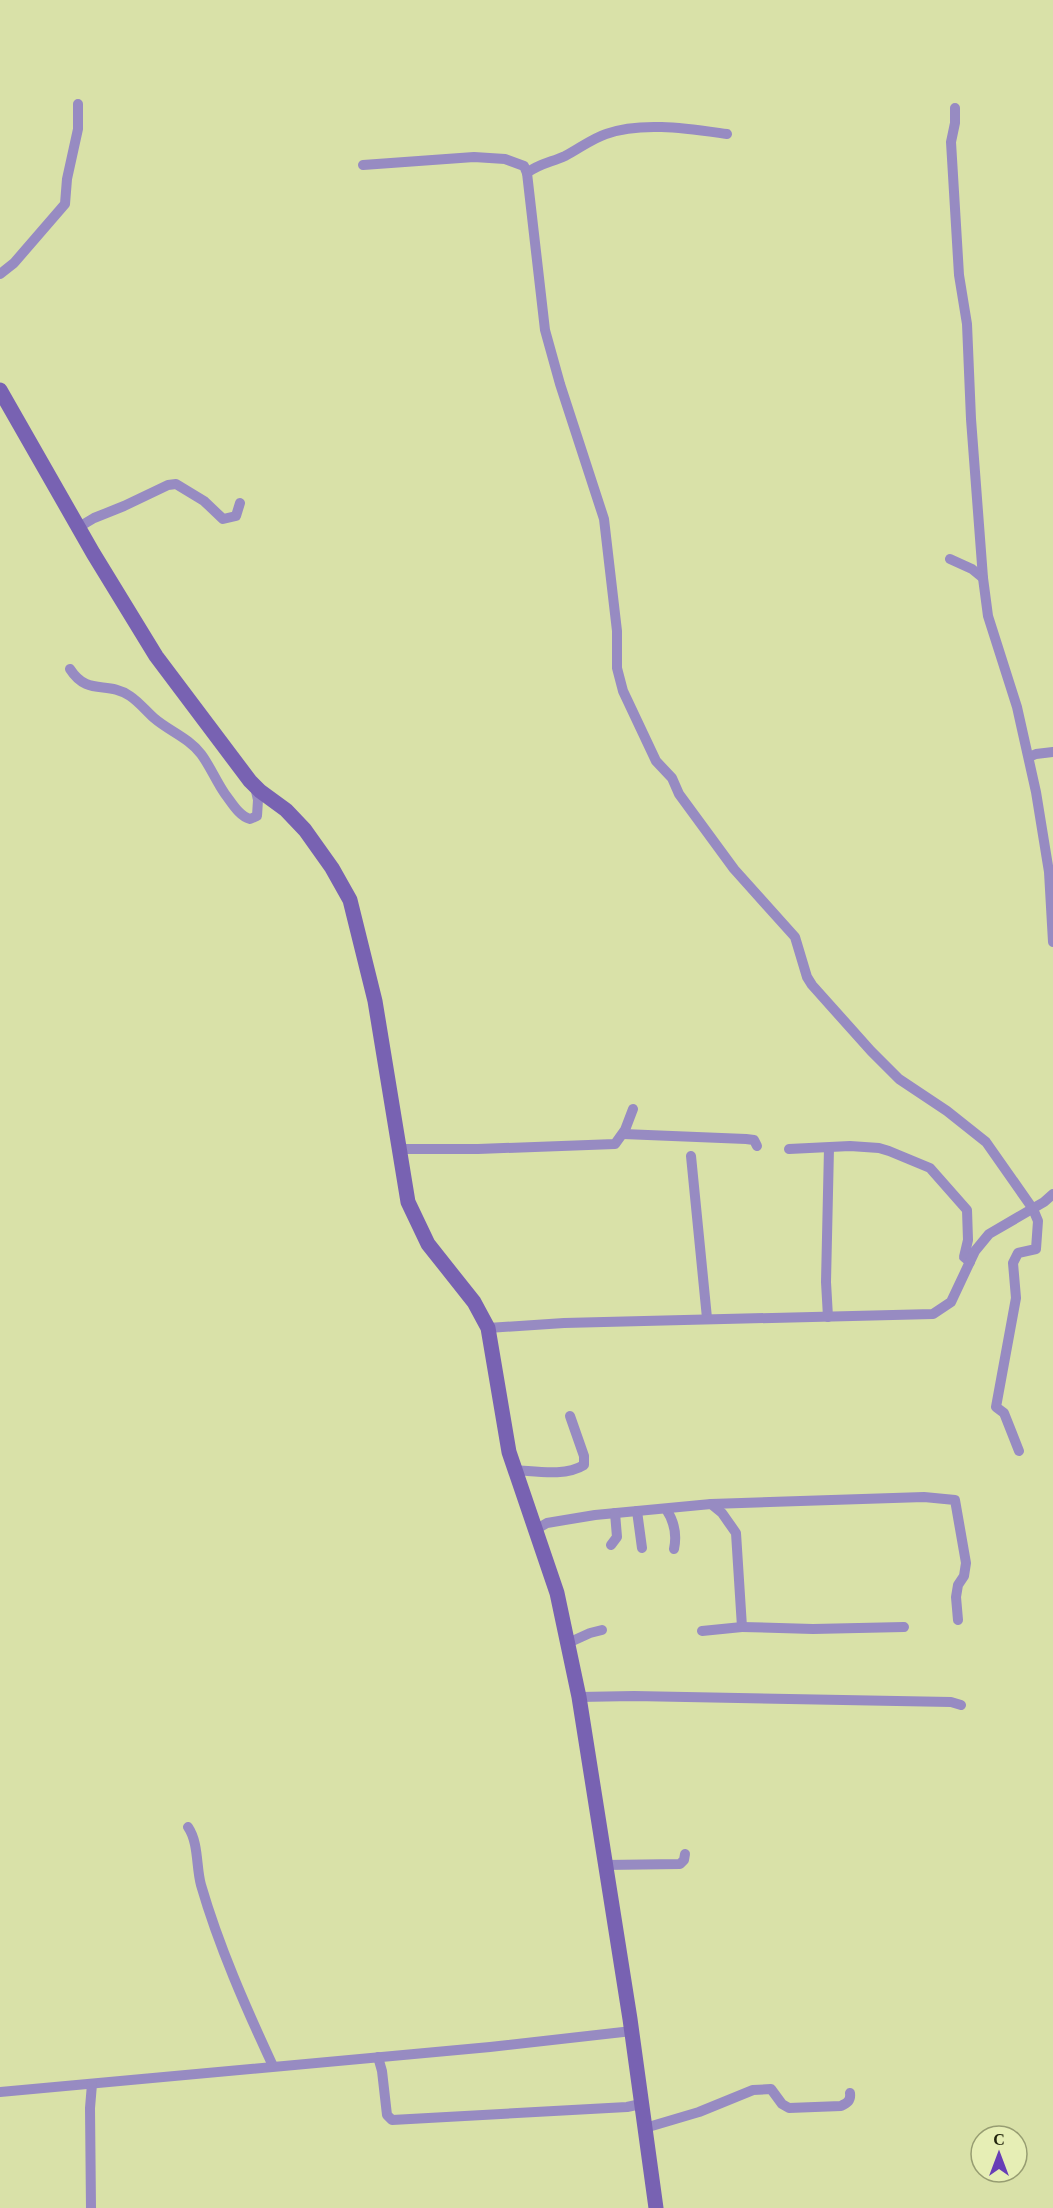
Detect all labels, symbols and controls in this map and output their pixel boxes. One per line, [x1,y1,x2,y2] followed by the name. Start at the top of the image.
[969,2124,1029,2184] north arrow
[993,2131,1005,2148] text: С

